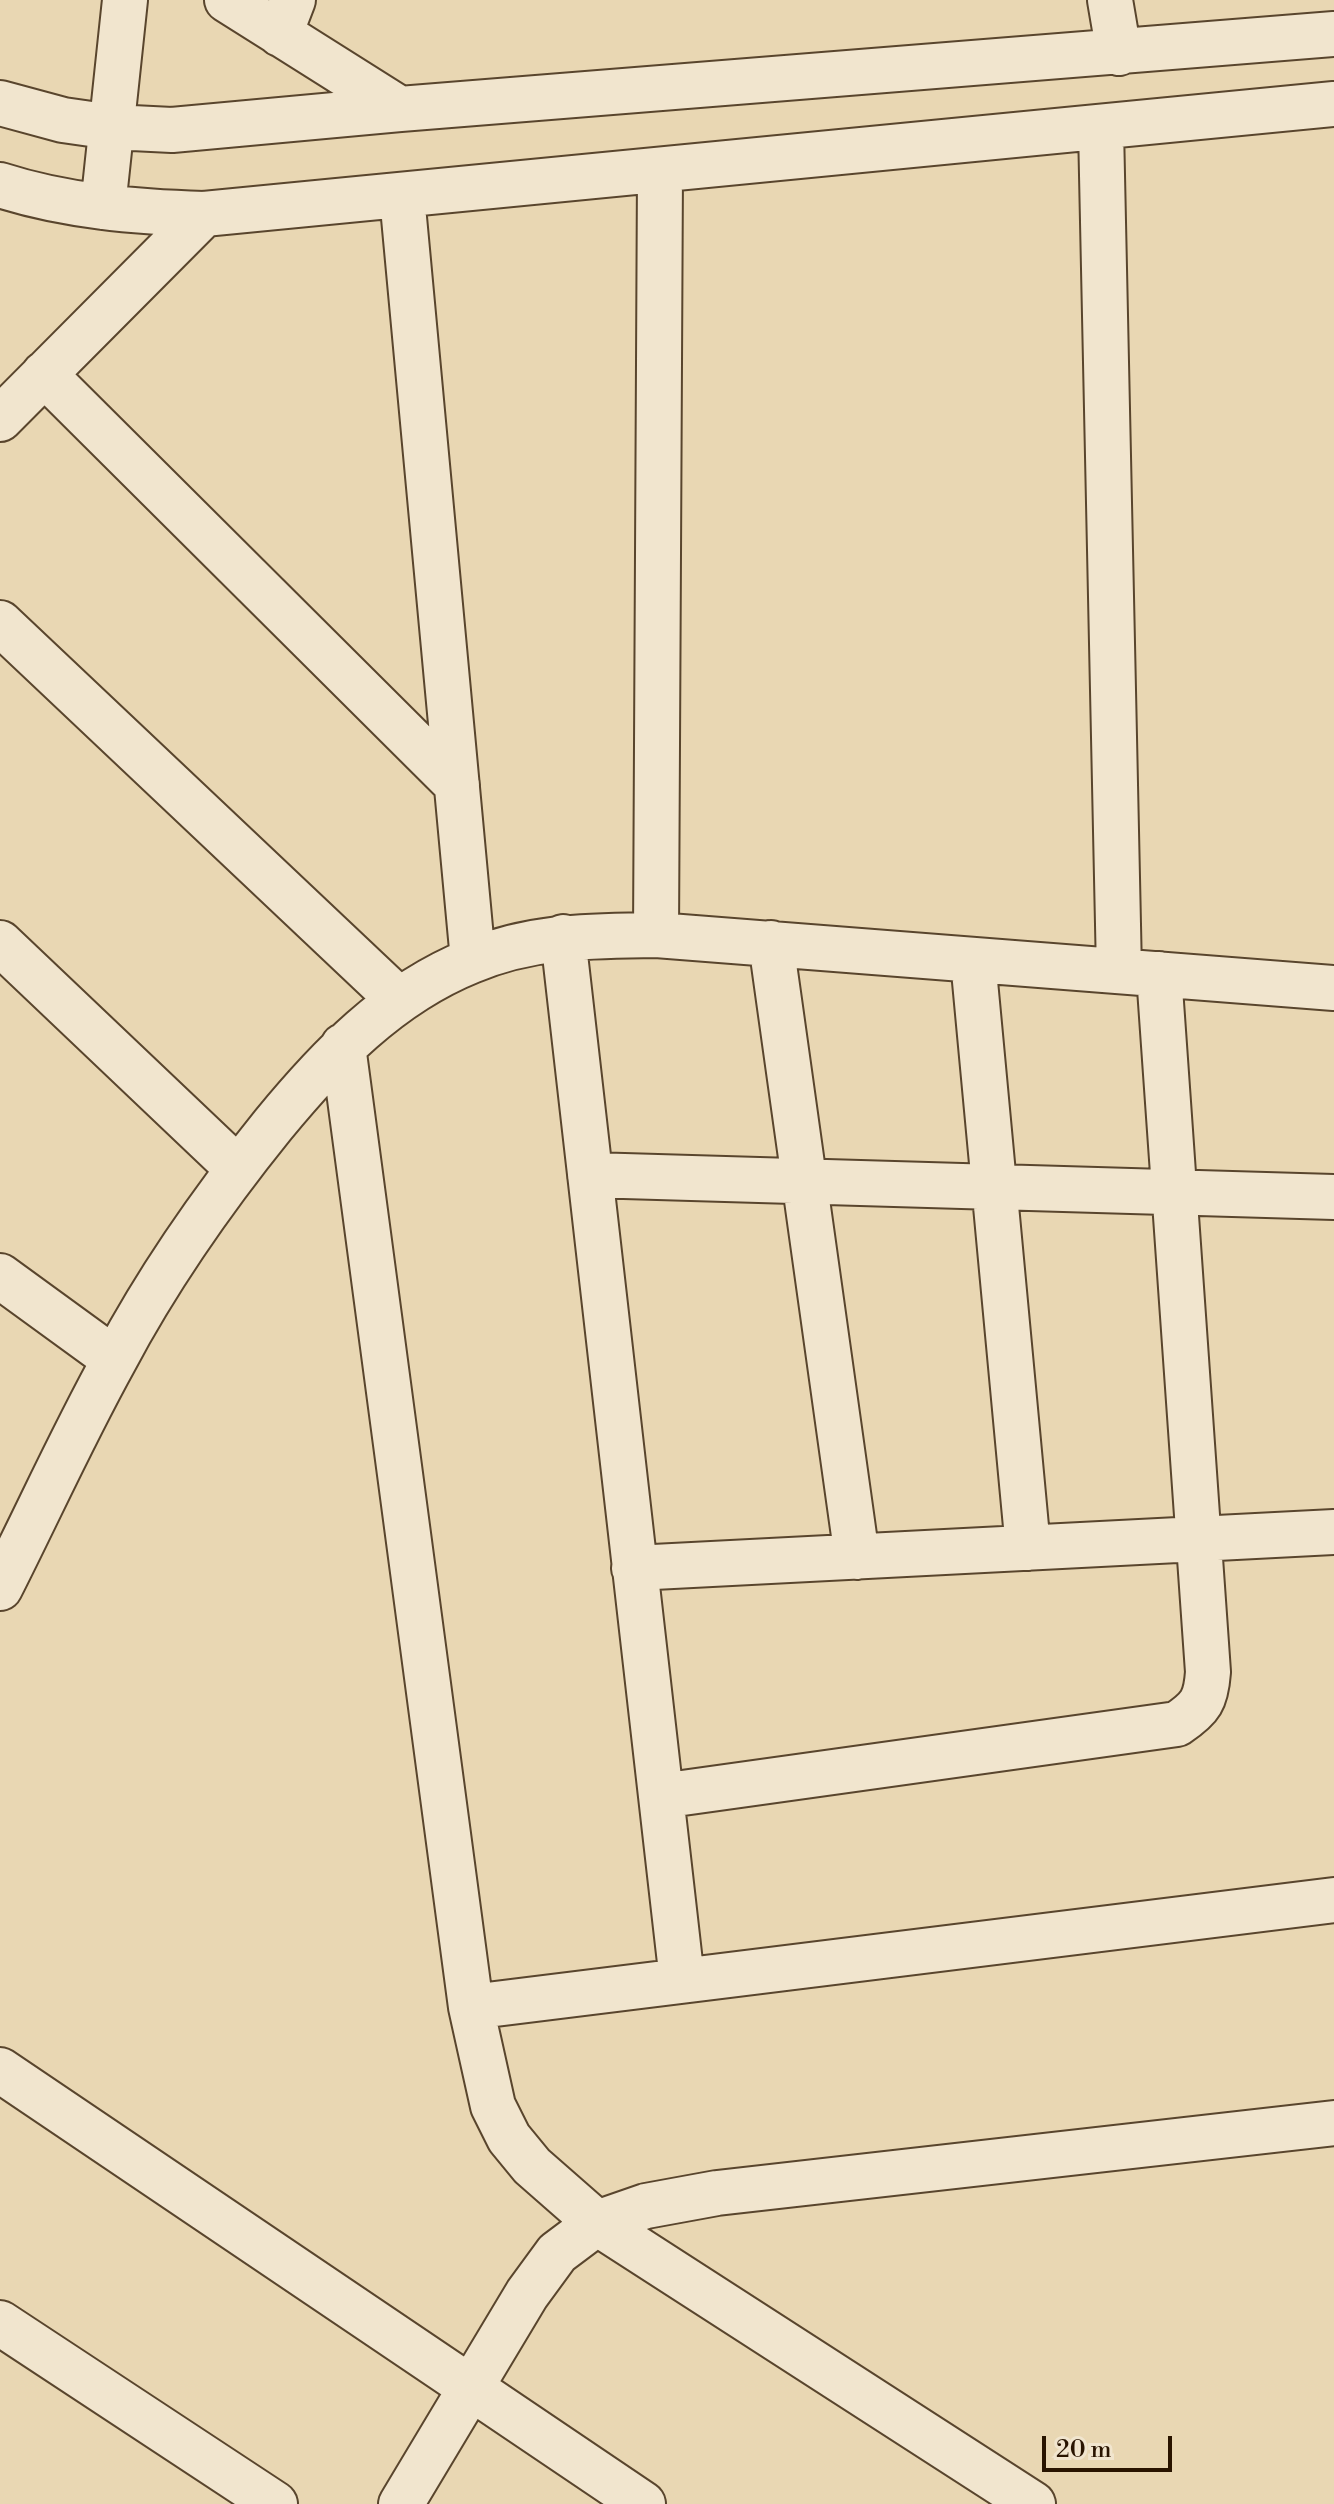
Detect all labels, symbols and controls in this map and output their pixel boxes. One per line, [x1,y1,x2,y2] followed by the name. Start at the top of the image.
[1046,2420,1176,2470] scale bar
[1056,2435,1112,2465] text: 20 m

